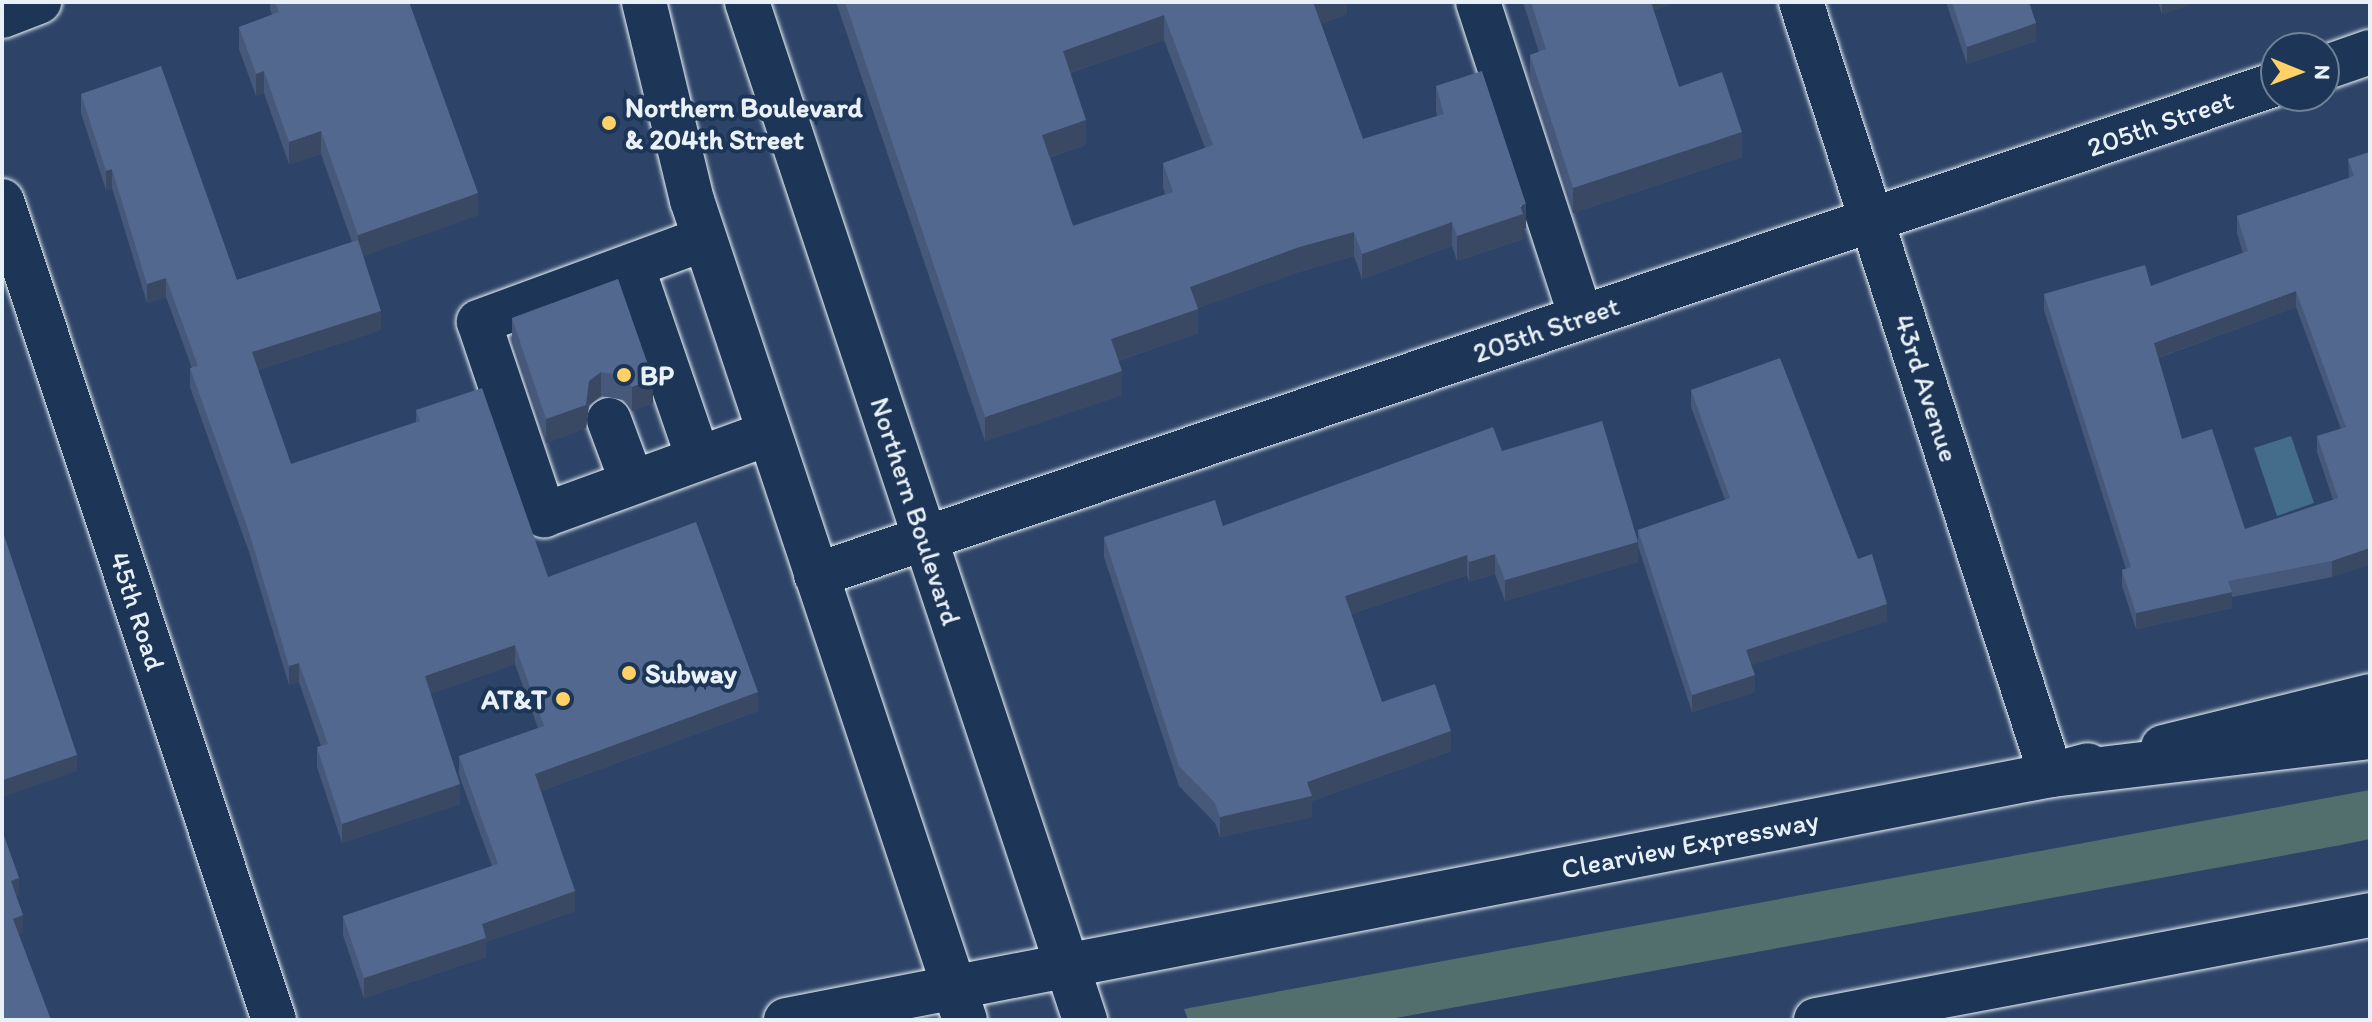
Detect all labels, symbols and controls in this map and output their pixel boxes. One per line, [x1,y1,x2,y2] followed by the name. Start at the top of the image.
[2260,32,2340,112] north arrow
[2309,65,2336,80] text: N
[2083,82,2237,164] street label: 205th Street
[625,90,864,156] place label: Northern Boulevard & 204th Street
[600,114,618,132] marker: Northern Boulevard & 204th Street
[1469,288,1623,370] street label: 205th Street
[1888,311,1966,465] street label: 43rd Avenue
[640,358,674,392] place label: BP
[615,366,633,384] marker: BP
[863,392,969,630] street label: Northern Boulevard
[103,547,173,675] street label: 45th Road
[645,656,737,690] place label: Subway
[620,664,638,682] marker: Subway
[481,682,547,716] place label: AT&T
[554,690,572,708] marker: AT&T
[1559,803,1821,885] street label: Clearview Expressway

